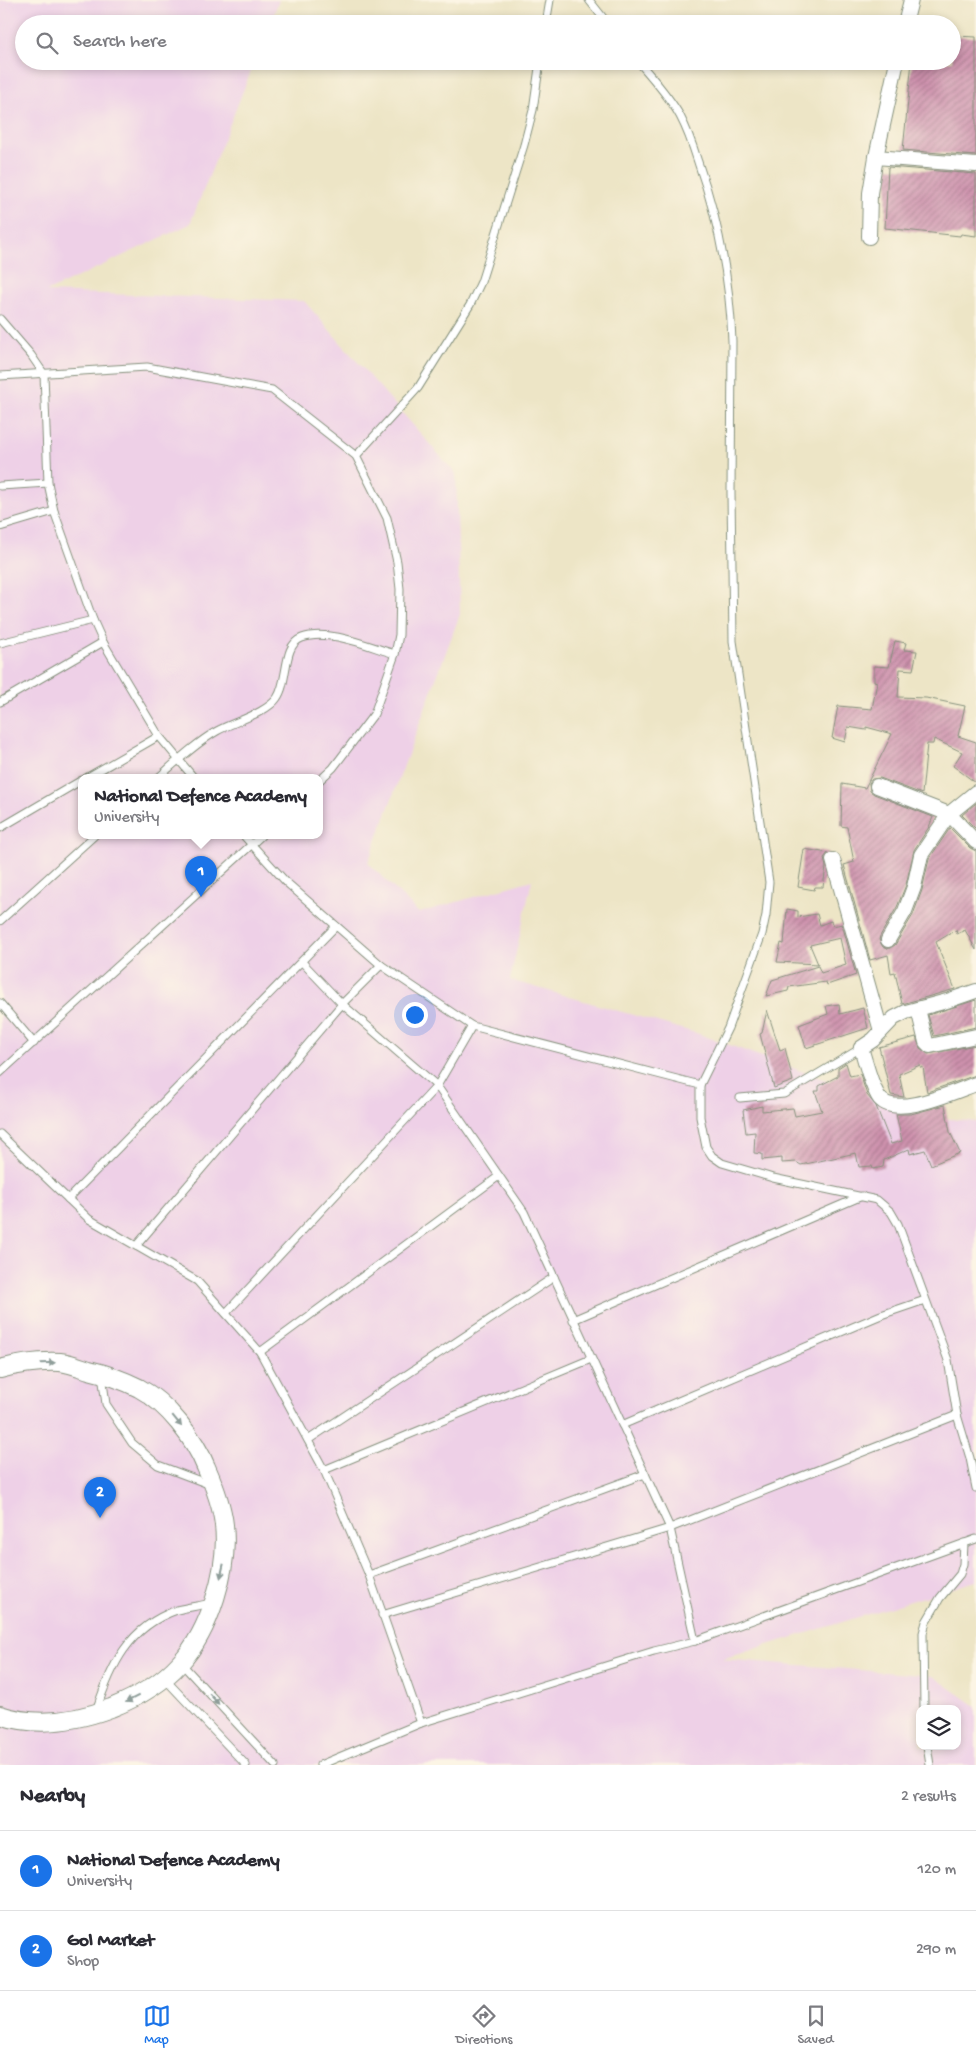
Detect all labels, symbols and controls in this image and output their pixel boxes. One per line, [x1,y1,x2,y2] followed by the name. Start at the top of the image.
[15,15,961,70] search box
[33,29,61,57] icon: search
[73,31,167,54] text: Search here
[78,774,323,839] popup
[94,786,307,809] text: National Defence Academy
[94,809,159,828] text: University
[185,856,217,897] pin: 1
[402,1002,428,1028] your location
[40,1358,56,1366] one-way arrow
[172,1414,183,1427] one-way arrow
[84,1477,116,1518] pin: 2
[218,1564,226,1579] one-way arrow
[208,1692,220,1704] one-way arrow
[124,1695,139,1703] one-way arrow
[916,1705,961,1750] map controls
[916,1705,961,1750] button: layers
[20,1785,85,1810] text: Nearby
[901,1788,956,1807] text: 2 results
[67,1850,280,1873] text: National Defence Academy
[33,1861,39,1880] text: 1
[917,1861,956,1880] text: 120 m
[67,1873,132,1892] text: University
[67,1930,154,1953] text: Gol Market
[32,1941,40,1960] text: 2
[916,1941,956,1960] text: 290 m
[67,1953,99,1972] text: Shop
[143,2002,171,2049] tab: Map
[456,2002,513,2049] tab: Directions
[798,2002,833,2049] tab: Saved

